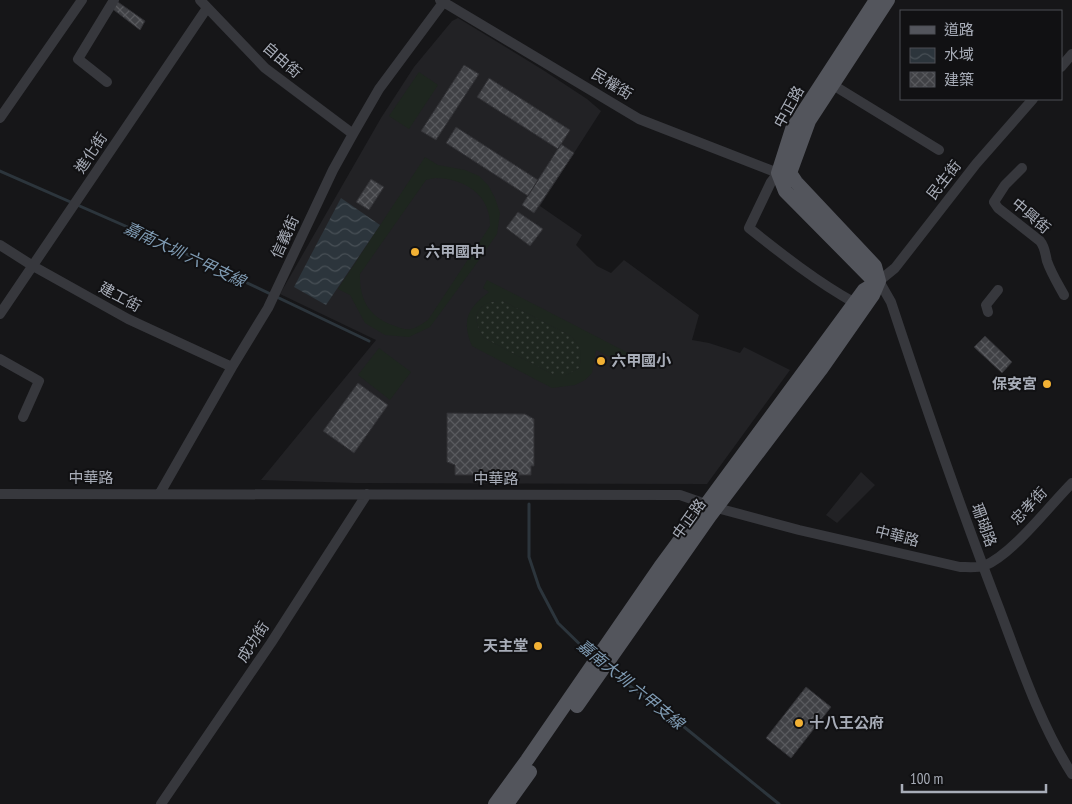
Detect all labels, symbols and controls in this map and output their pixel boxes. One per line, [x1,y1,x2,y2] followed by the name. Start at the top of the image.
[900,10,1062,100] legend
[944,20,974,39] text: 道路
[259,38,306,82] street label: 自由街
[944,45,974,64] text: 水域
[588,64,636,103] street label: 民權街
[944,70,974,89] text: 建築
[769,82,808,131] street label: 中正路
[70,129,111,177] street label: 進化街
[922,156,965,203] street label: 民生街
[1008,194,1055,237] street label: 中興街
[266,212,303,261] street label: 信義街
[121,217,251,292] water label: 嘉南大圳 六甲支線
[425,242,485,261] place label: 六甲國中
[409,246,421,258] marker: 六甲國中
[96,278,145,316] street label: 建工街
[611,351,672,370] place label: 六甲國小
[595,355,607,367] marker: 六甲國小
[992,374,1037,393] place label: 保安宮
[1041,378,1053,390] marker: 保安宮
[68,468,114,487] street label: 中華路
[473,469,519,488] street label: 中華路
[1006,483,1051,529] street label: 忠孝街
[668,495,710,542] street label: 中正路
[968,500,1001,549] street label: 珊瑚路
[873,521,921,550] street label: 中華路
[232,618,273,666] street label: 成功街
[574,635,690,734] water label: 嘉南大圳 六甲支線
[483,636,528,655] place label: 天主堂
[532,640,544,652] marker: 天主堂
[809,713,884,732] place label: 十八王公府
[793,717,805,729] marker: 十八王公府
[902,762,1046,794] scale bar
[910,769,943,788] text: 100 m

